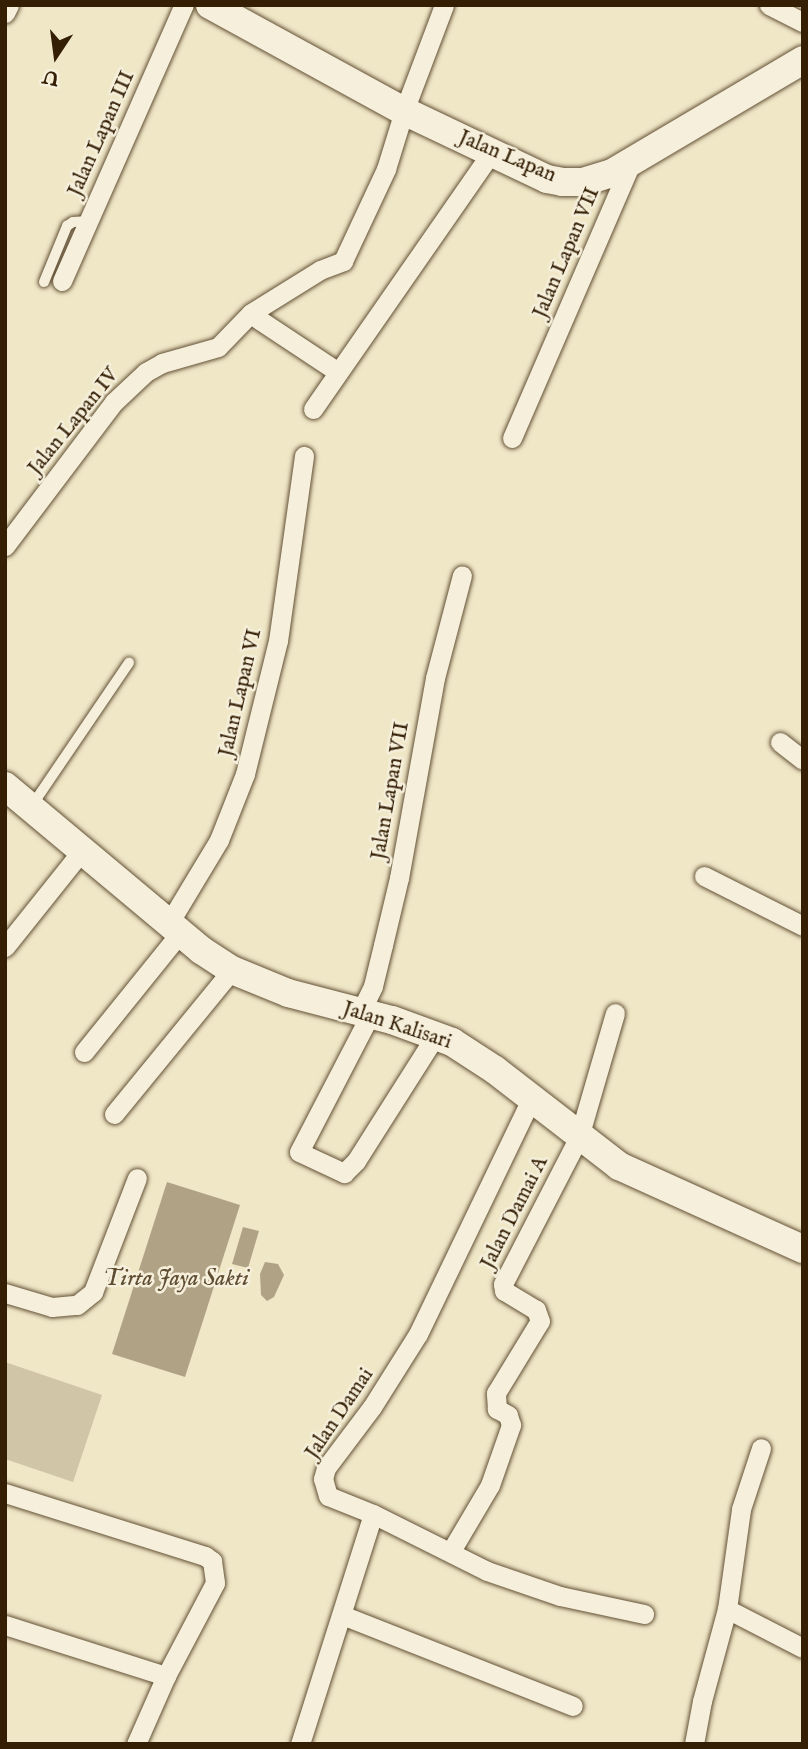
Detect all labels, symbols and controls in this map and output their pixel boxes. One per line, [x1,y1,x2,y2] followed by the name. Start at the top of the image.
[21,21,91,91] north arrow
[41,63,62,90] text: U
[63,67,141,201] street label: Jalan Lapan III
[455,125,559,189] street label: Jalan Lapan
[528,184,606,322] street label: Jalan Lapan VII
[23,363,125,481] street label: Jalan Lapan IV
[214,626,268,760] street label: Jalan Lapan VI
[366,720,416,862] street label: Jalan Lapan VII
[339,997,455,1055] street label: Jalan Kalisari
[476,1152,554,1274] street label: Jalan Damai A
[103,1265,249,1293] water label: Tirta Jaya Sakti
[300,1364,380,1464] street label: Jalan Damai

